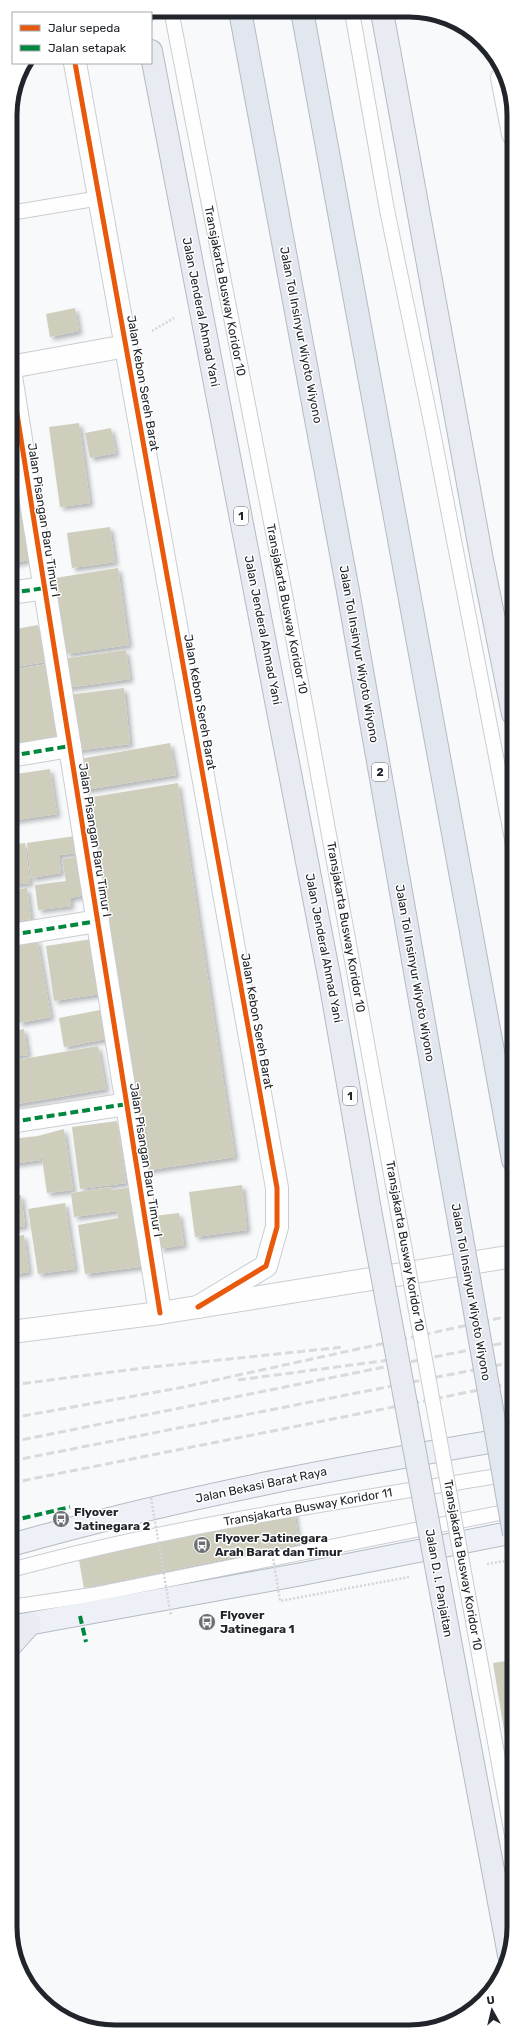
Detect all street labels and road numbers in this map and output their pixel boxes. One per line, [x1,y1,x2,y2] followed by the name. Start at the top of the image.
[202,205,248,377] street label: Transjakarta Busway Koridor 10
[180,236,222,388] street label: Jalan Jenderal Ahmad Yani
[277,245,325,425] street label: Jalan Tol Insinyur Wiyoto Wiyono
[124,314,162,452] street label: Jalan Kebon Sereh Barat
[25,442,63,598] street label: Jalan Pisangan Baru Timur I
[234,507,248,525] road number: 1
[264,523,310,695] street label: Transjakarta Busway Koridor 10
[242,554,284,706] street label: Jalan Jenderal Ahmad Yani
[336,564,382,744] street label: Jalan Tol Insinyur Wiyoto Wiyono
[181,633,219,771] street label: Jalan Kebon Sereh Barat
[76,762,114,918] street label: Jalan Pisangan Baru Timur I
[372,763,388,781] road number: 2
[324,840,368,1014] street label: Transjakarta Busway Koridor 10
[303,872,345,1024] street label: Jalan Jenderal Ahmad Yani
[392,883,438,1063] street label: Jalan Tol Insinyur Wiyoto Wiyono
[238,952,276,1090] street label: Jalan Kebon Sereh Barat
[127,1082,165,1238] street label: Jalan Pisangan Baru Timur I
[343,1087,357,1105] road number: 1
[383,1159,427,1333] street label: Transjakarta Busway Koridor 10
[448,1202,494,1382] street label: Jalan Tol Insinyur Wiyoto Wiyono
[194,1464,328,1506] street label: Jalan Bekasi Barat Raya
[441,1478,485,1652] street label: Transjakarta Busway Koridor 10
[223,1485,393,1529] street label: Transjakarta Busway Koridor 11
[423,1528,455,1638] street label: Jalan D. I. Panjaitan

